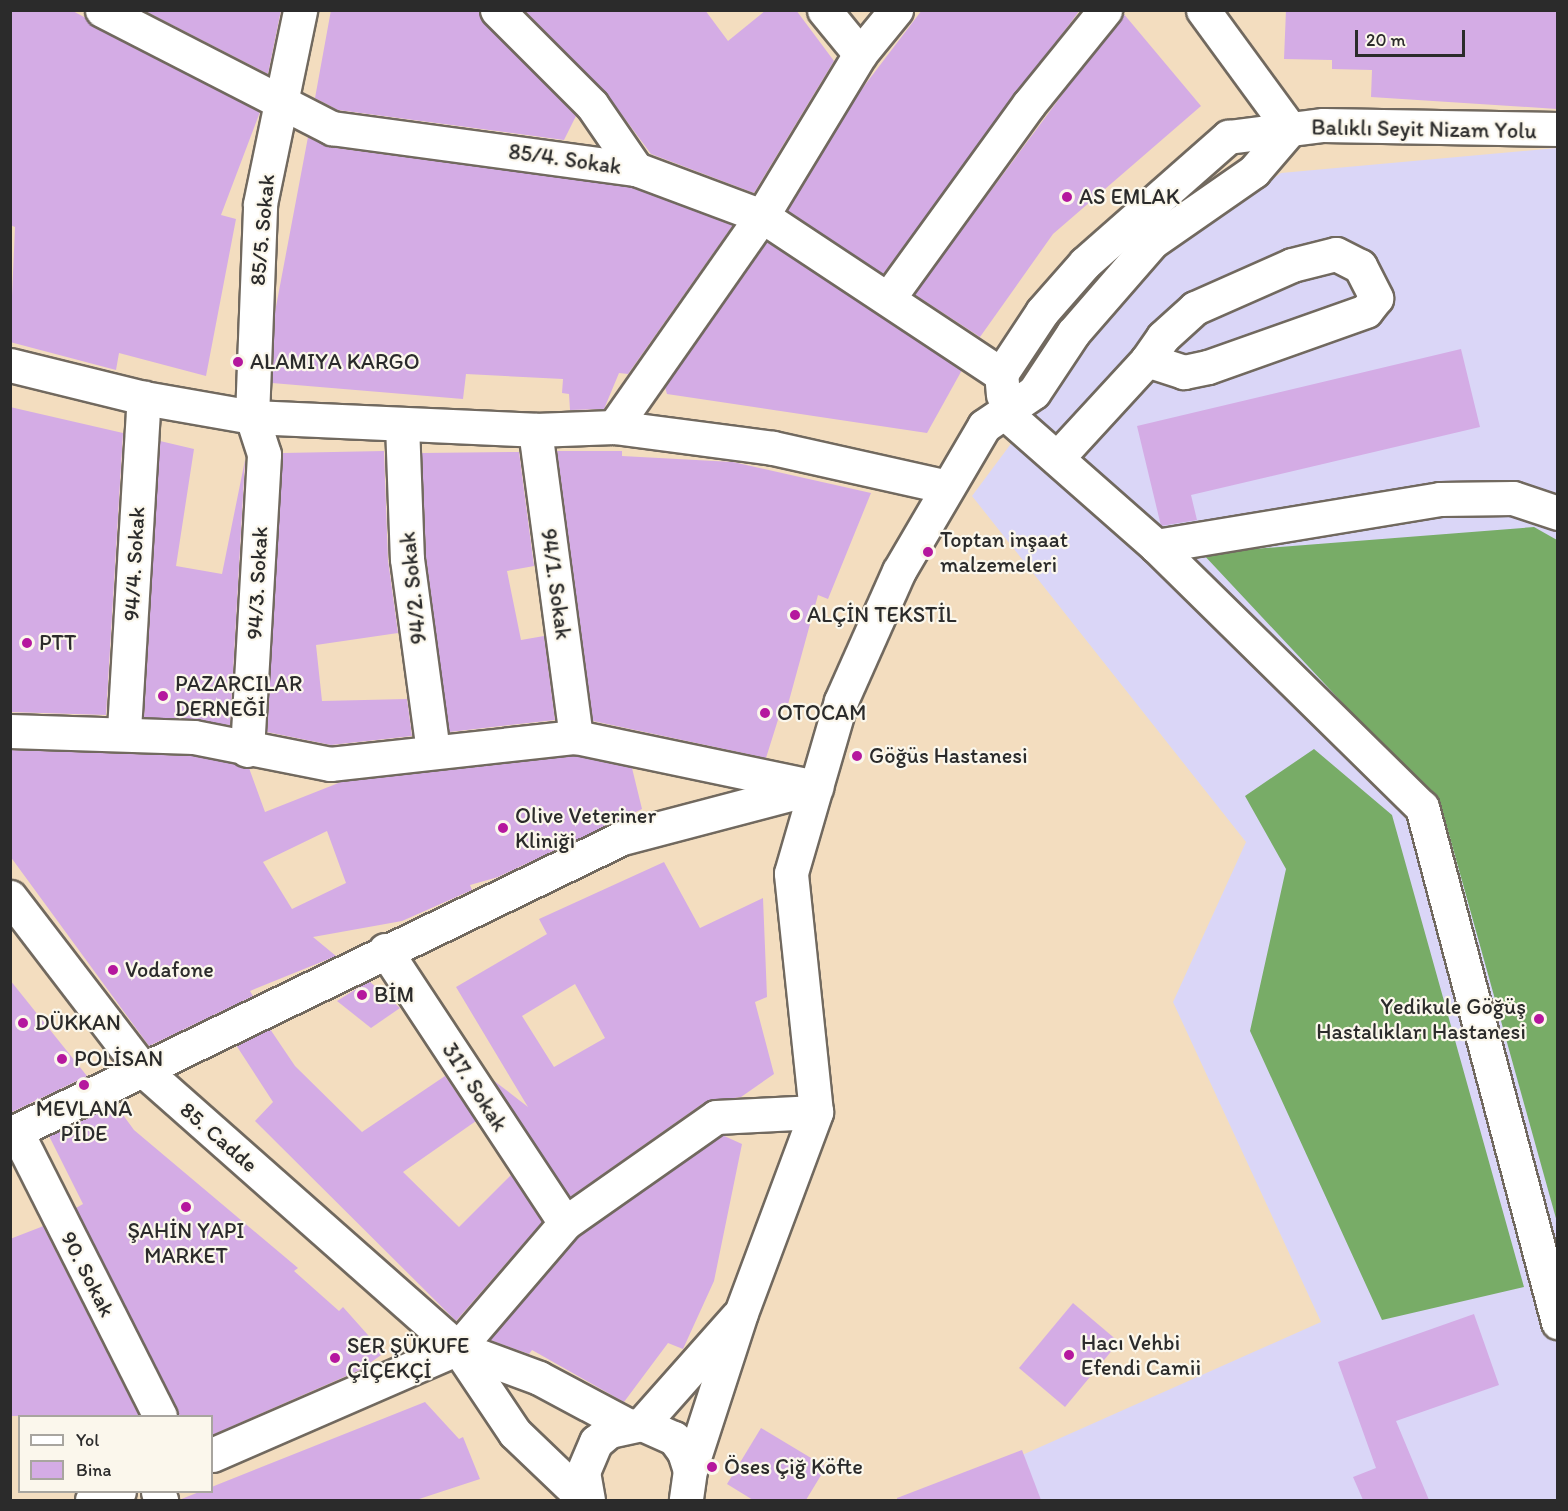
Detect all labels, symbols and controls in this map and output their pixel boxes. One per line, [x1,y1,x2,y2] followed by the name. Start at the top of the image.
[1358,18,1468,56] scale bar
[1366,29,1406,51] text: 20 m
[1313,114,1535,144] street label: Balıklı Seyit Nizam Yolu
[507,138,623,180] street label: 85/4. Sokak
[244,173,280,287] street label: 85/5. Sokak
[1079,184,1179,210] place label: AS EMLAK
[1060,190,1074,204] marker: AS EMLAK
[250,349,420,375] place label: ALAMIYA KARGO
[231,355,245,369] marker: ALAMIYA KARGO
[118,506,150,622] street label: 94/4. Sokak
[241,526,273,640] street label: 94/3. Sokak
[940,526,1068,578] place label: Toptan inşaat malzemeleri
[535,527,577,641] street label: 94/1. Sokak
[394,530,432,646] street label: 94/2. Sokak
[921,545,935,559] marker: Toptan inşaat malzemeleri
[807,602,956,628] place label: ALÇİN TEKSTİL
[788,608,802,622] marker: ALÇİN TEKSTİL
[39,630,76,656] place label: PTT
[20,636,34,650] marker: PTT
[175,670,302,722] place label: PAZARCILAR DERNEĞİ
[156,689,170,703] marker: PAZARCILAR DERNEĞİ
[777,700,866,726] place label: OTOCAM
[758,706,772,720] marker: OTOCAM
[869,743,1028,769] place label: Göğüs Hastanesi
[850,749,864,763] marker: Göğüs Hastanesi
[515,802,655,854] place label: Olive Veteriner Kliniği
[496,821,510,835] marker: Olive Veteriner Kliniği
[125,957,214,983] place label: Vodafone
[106,963,120,977] marker: Vodafone
[374,982,414,1008] place label: BİM
[355,988,369,1002] marker: BİM
[1316,993,1526,1044] place label: Yedikule Göğüş Hastalıkları Hastanesi
[35,1010,121,1036] place label: DÜKKAN
[1530,1010,1548,1028] marker: Yedikule Göğüş Hastalıkları Hastanesi
[16,1016,30,1030] marker: DÜKKAN
[437,1038,513,1136] street label: 317. Sokak
[74,1046,163,1072] place label: POLİSAN
[55,1052,69,1066] marker: POLİSAN
[77,1078,91,1092] marker: MEVLANA PİDE
[36,1095,132,1146] place label: MEVLANA PİDE
[175,1096,263,1178] street label: 85. Cadde
[179,1200,193,1214] marker: ŞAHİN YAPI MARKET
[129,1217,243,1268] place label: ŞAHİN YAPI MARKET
[55,1227,121,1321] street label: 90. Sokak
[1081,1329,1201,1380] place label: Hacı Vehbi Efendi Camii
[347,1332,469,1384] place label: SER ŞÜKUFE ÇİÇEKÇİ
[1062,1348,1076,1362] marker: Hacı Vehbi Efendi Camii
[328,1351,342,1365] marker: SER ŞÜKUFE ÇİÇEKÇİ
[18,1415,213,1493] legend
[76,1429,99,1451] text: Yol
[724,1454,863,1480] place label: Öses Çiğ Köfte
[76,1459,111,1481] text: Bina
[705,1460,719,1474] marker: Öses Çiğ Köfte

